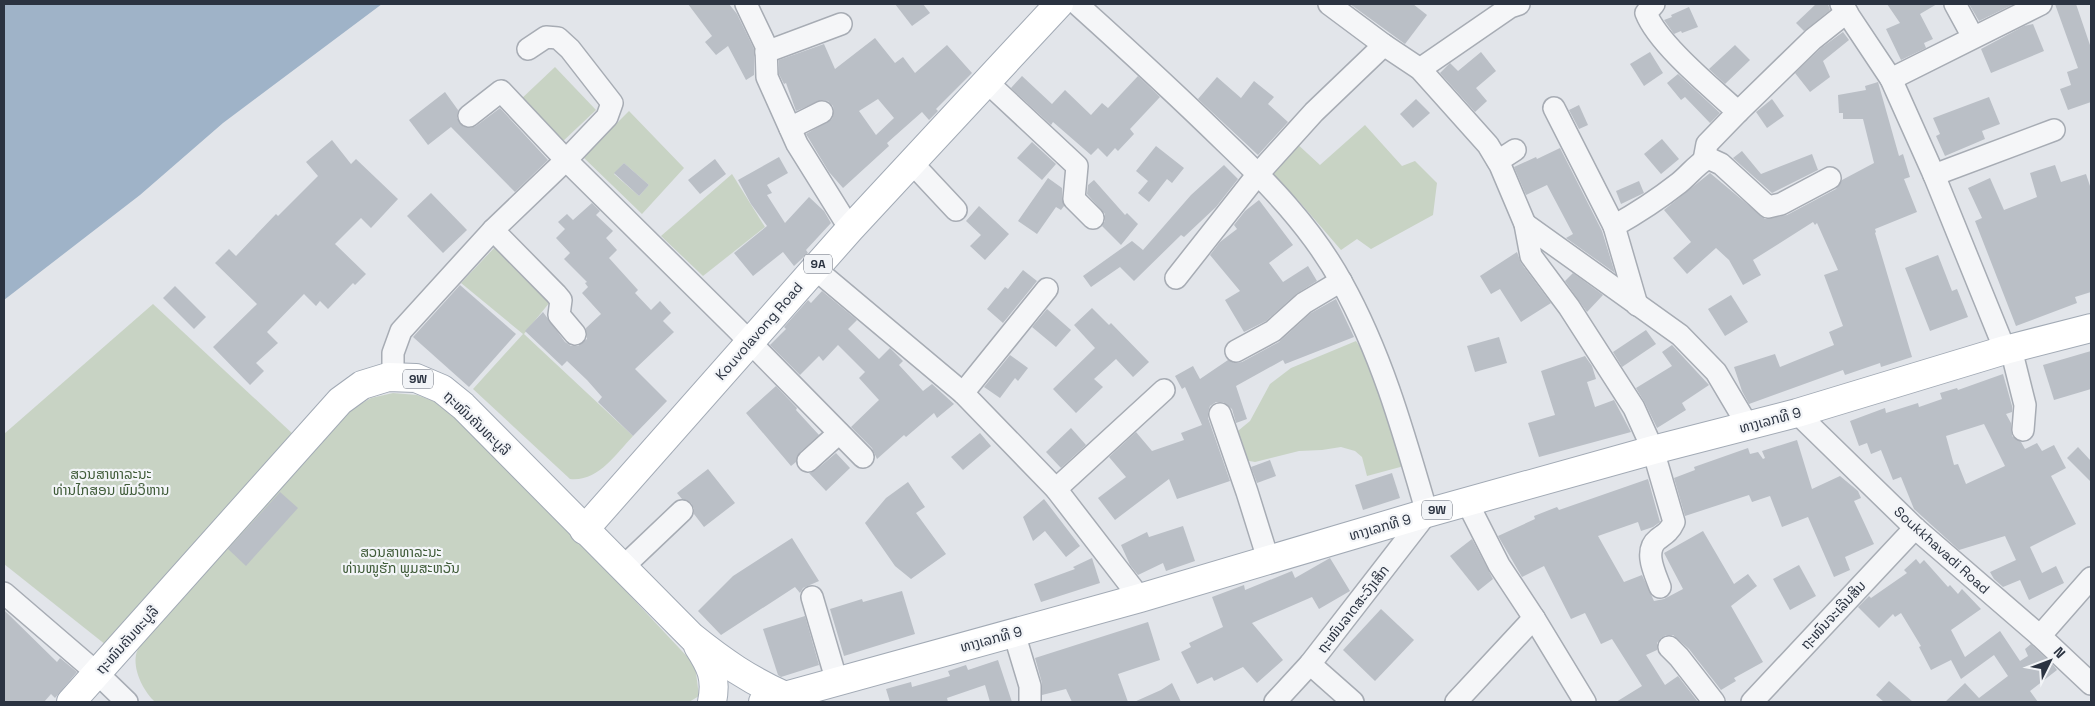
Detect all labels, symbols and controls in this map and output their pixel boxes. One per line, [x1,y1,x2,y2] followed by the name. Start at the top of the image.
[804,254,832,274] road number: 9A
[712,278,806,384] street label: Kouvolavong Road
[403,369,433,388] road number: 9W
[440,387,514,459] street label: ຖະໜົນຄັນທະບູລີ
[1737,403,1803,437] street label: ທາງເລກທີ 9
[53,465,169,499] park label: ສວນສາທາລະນະ ທ່ານໄກສອນ ພົມວິຫານ
[1422,500,1452,520] road number: 9W
[1890,502,1994,598] street label: Soukkhavadi Road
[1347,510,1413,544] street label: ທາງເລກທີ 9
[342,543,460,577] park label: ສວນສາທາລະນະ ທ່ານໜູຮັກ ພູມສະຫວັນ
[1313,561,1393,657] street label: ຖະໜົນລາດສະວົງເສິກ
[1796,577,1870,653] street label: ຖະໜົນຈະເລີນສິນ
[92,602,162,678] street label: ຖະໜົນຄັນທະບູລີ
[958,622,1024,656] street label: ທາງເລກທີ 9
[2025,636,2075,686] north arrow
[2050,643,2069,662] text: N

